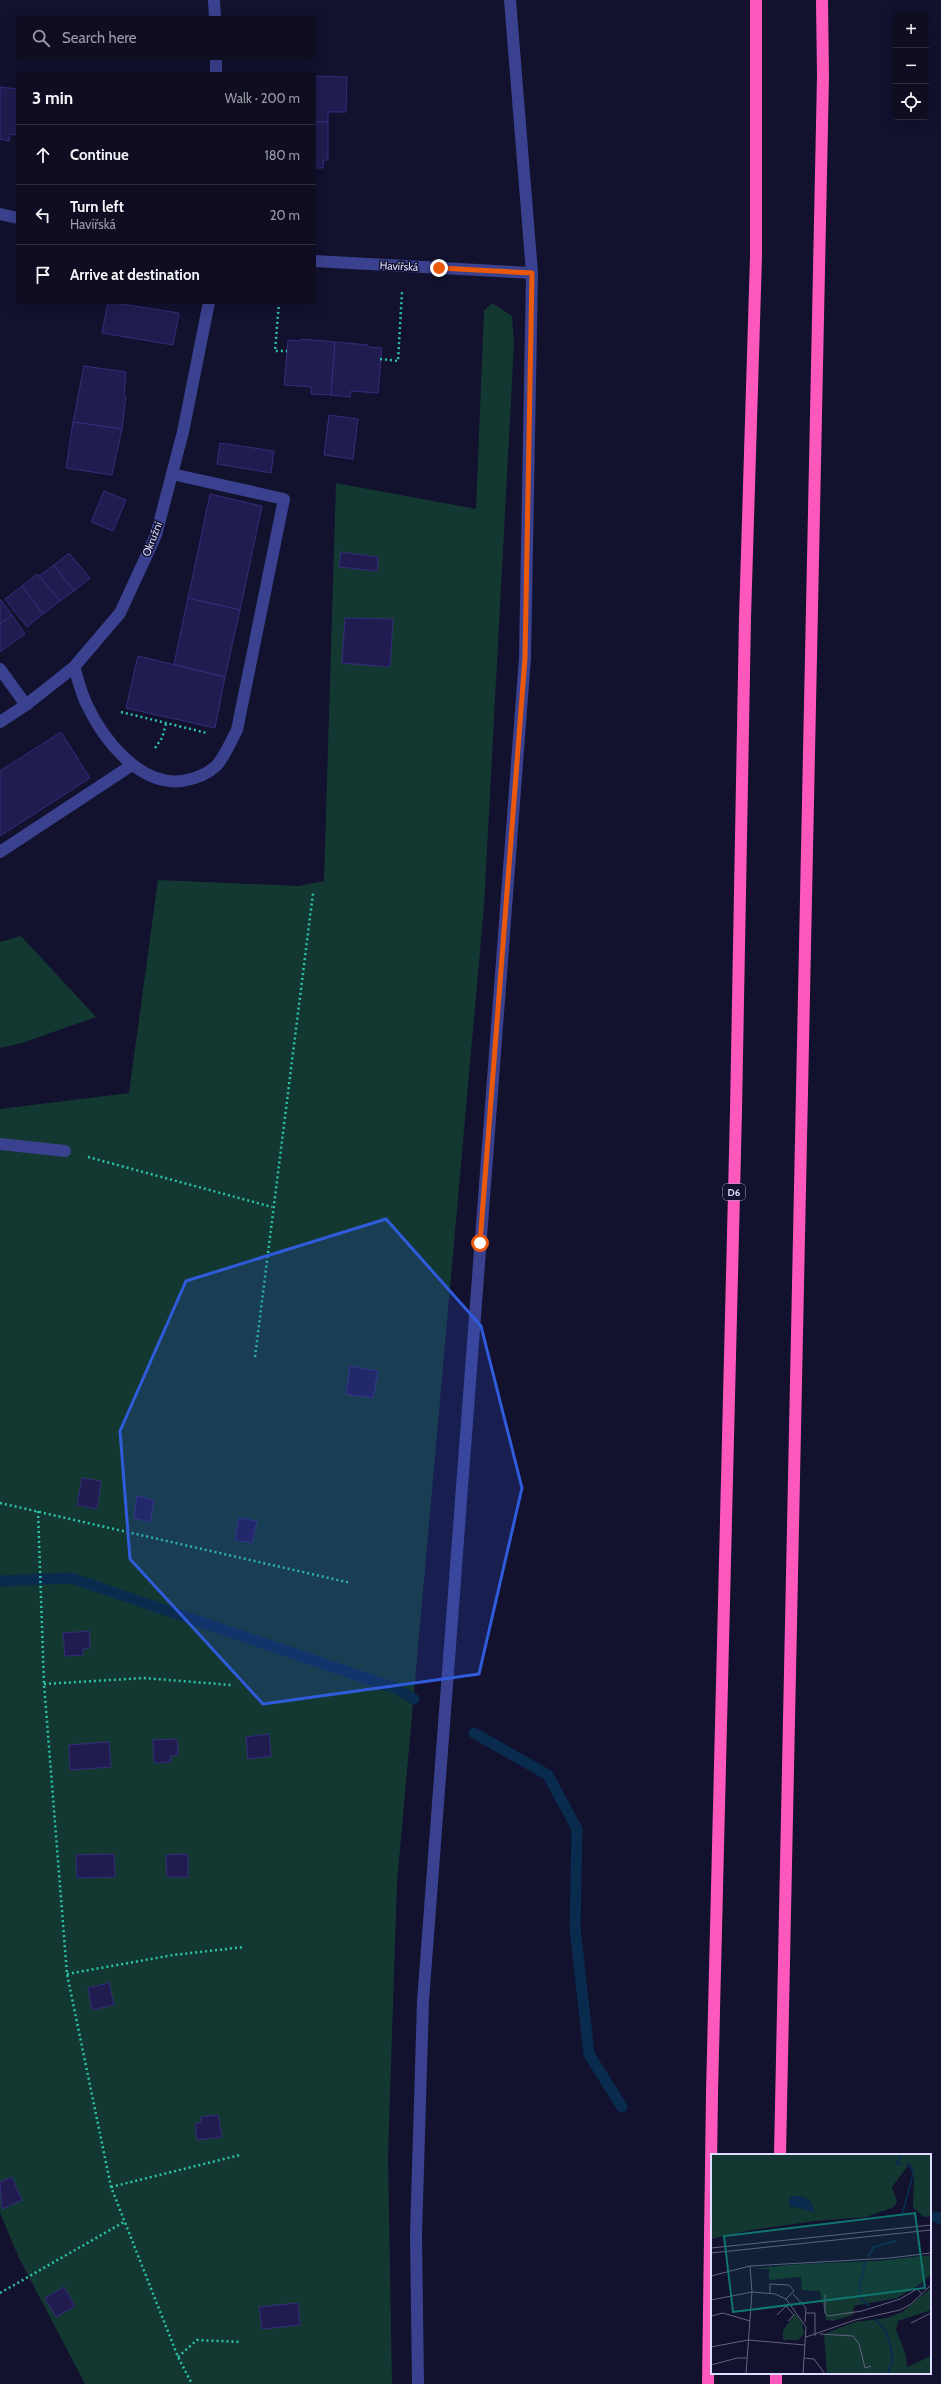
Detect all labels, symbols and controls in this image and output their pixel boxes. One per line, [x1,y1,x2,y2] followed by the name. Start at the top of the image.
[893,12,929,120] map controls
[893,12,929,48] button: +
[16,16,316,60] search box
[30,27,52,49] icon: search
[62,29,137,47] text: Search here
[893,48,929,84] button: −
[893,84,929,120] button: locate
[32,88,73,108] text: 3 min
[225,90,300,106] text: Walk · 200 m
[32,144,54,166] icon: ahead
[70,146,129,164] text: Continue
[264,147,300,163] text: 180 m
[70,198,124,216] text: Turn left
[32,204,54,226] icon: left
[270,207,300,223] text: 20 m
[70,216,116,232] text: Havířská
[379,258,419,274] street label: Havířská
[430,259,448,277] route end
[32,264,54,286] icon: arrive
[70,266,200,284] text: Arrive at destination
[139,519,165,558] street label: Okružní
[723,1184,745,1200] road number: D6
[471,1234,489,1252] route start
[711,2154,931,2374] inset map

